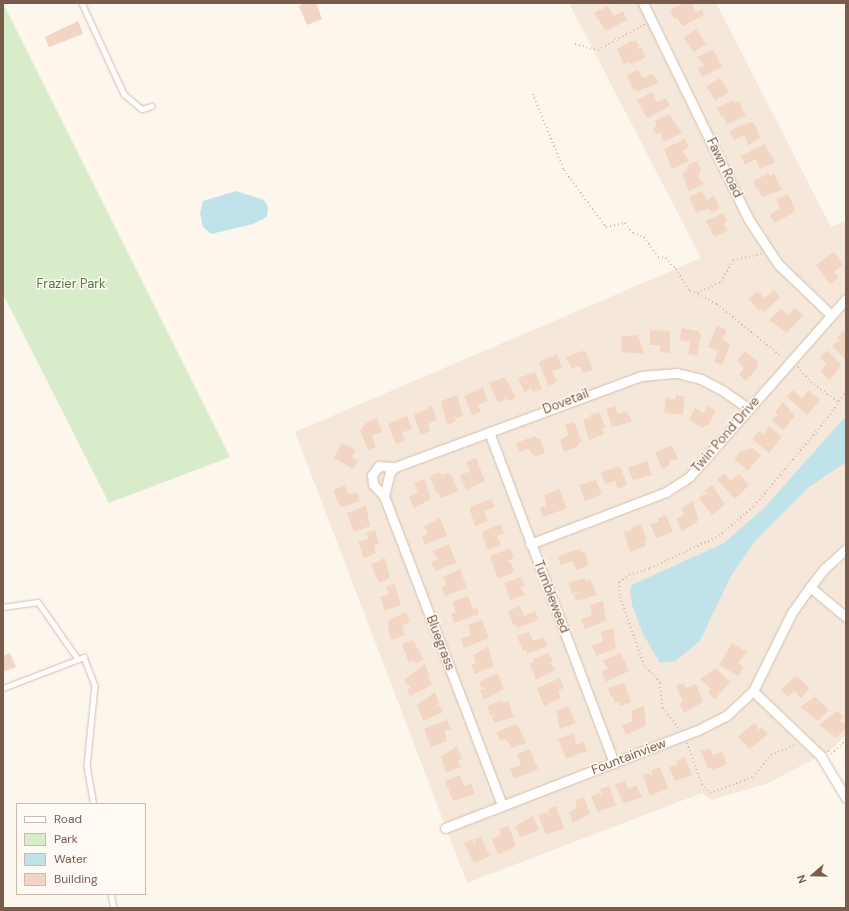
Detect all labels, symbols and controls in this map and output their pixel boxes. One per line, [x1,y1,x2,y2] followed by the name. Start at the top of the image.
[703,136,745,200] street label: Fawn Road
[36,276,106,292] park label: Frazier Park
[541,386,591,418] street label: Dovetail
[689,394,763,476] street label: Twin Pond Drive
[530,559,572,635] street label: Tumbleweed
[422,613,458,673] street label: Bluegrass
[589,736,669,778] street label: Fountainview
[16,803,146,895] legend
[54,811,82,827] text: Road
[54,831,78,847] text: Park
[54,851,87,867] text: Water
[793,855,833,895] north arrow
[54,871,98,887] text: Building
[794,873,810,885] text: N

